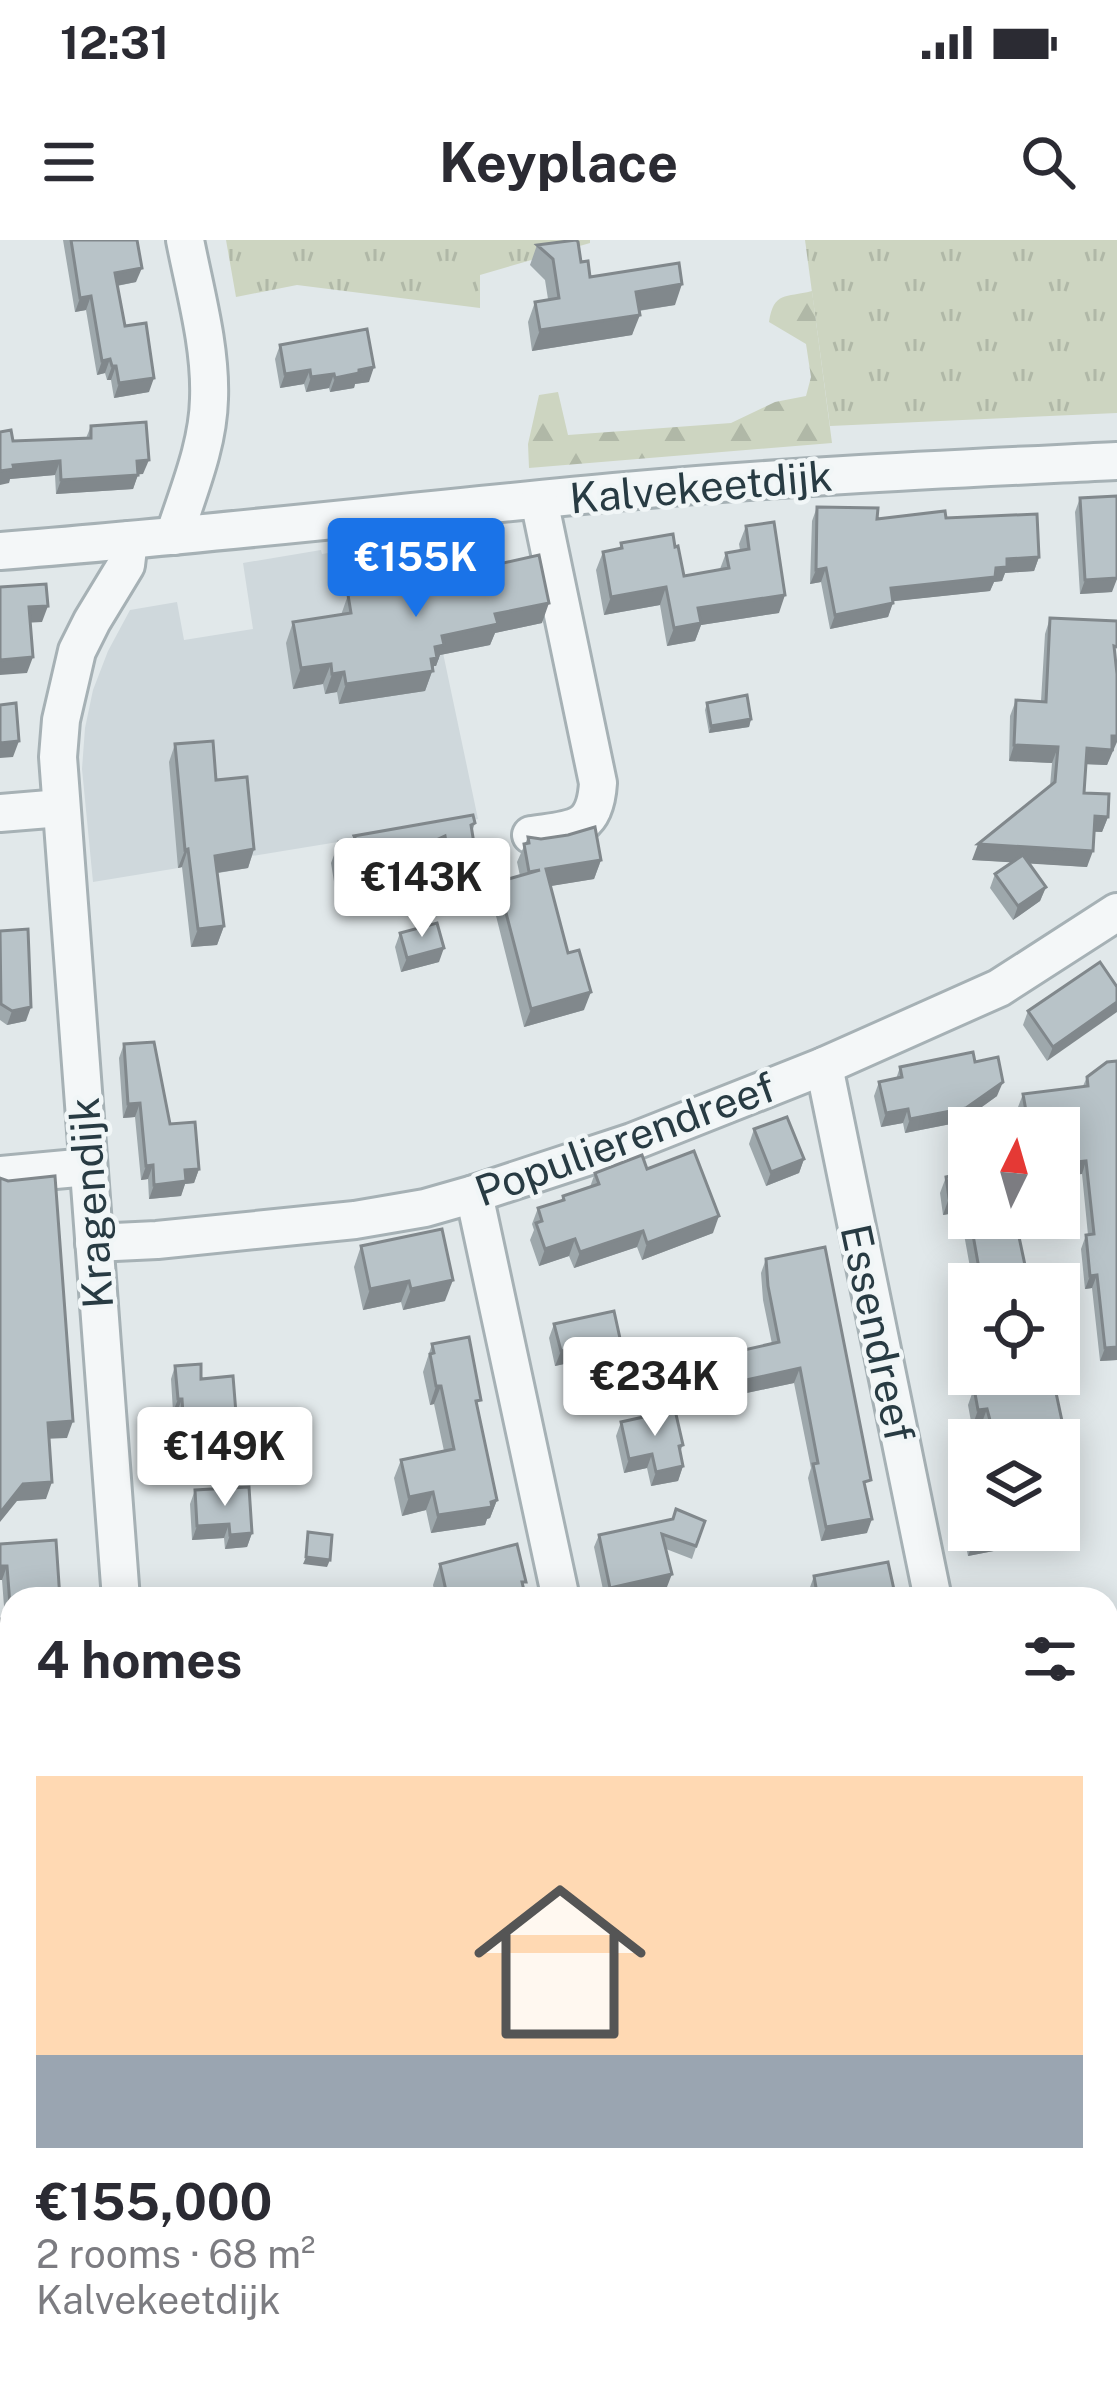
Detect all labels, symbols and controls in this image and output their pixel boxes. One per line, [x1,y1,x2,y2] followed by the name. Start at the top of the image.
[60,16,169,69] text: 12:31
[36,129,102,195] icon: menu
[1015,129,1081,195] icon: search
[439,131,678,194] text: Keyplace
[568,451,834,522] street label: Kalvekeetdijk
[332,518,500,620] pin: €155K
[355,534,477,580] text: €155K
[338,838,506,940] pin: €143K
[361,854,483,900] text: €143K
[468,1062,781,1215] street label: Populierendreef
[59,1096,122,1310] street label: Kragendijk
[948,1107,1080,1239] north arrow
[948,1107,1080,1551] map controls
[832,1220,925,1446] street label: Essendreef
[948,1263,1080,1395] button: locate
[571,1337,739,1439] pin: €234K
[590,1353,720,1399] text: €234K
[141,1407,309,1509] pin: €149K
[948,1419,1080,1551] button: layers
[164,1423,286,1469] text: €149K
[1017,1626,1083,1692] icon: filters
[36,1630,242,1689] text: 4 homes
[452,1854,668,2070] icon: home
[36,2172,272,2231] text: €155,000
[36,2231,315,2277] text: 2 rooms · 68 m²
[36,2277,281,2323] text: Kalvekeetdijk

